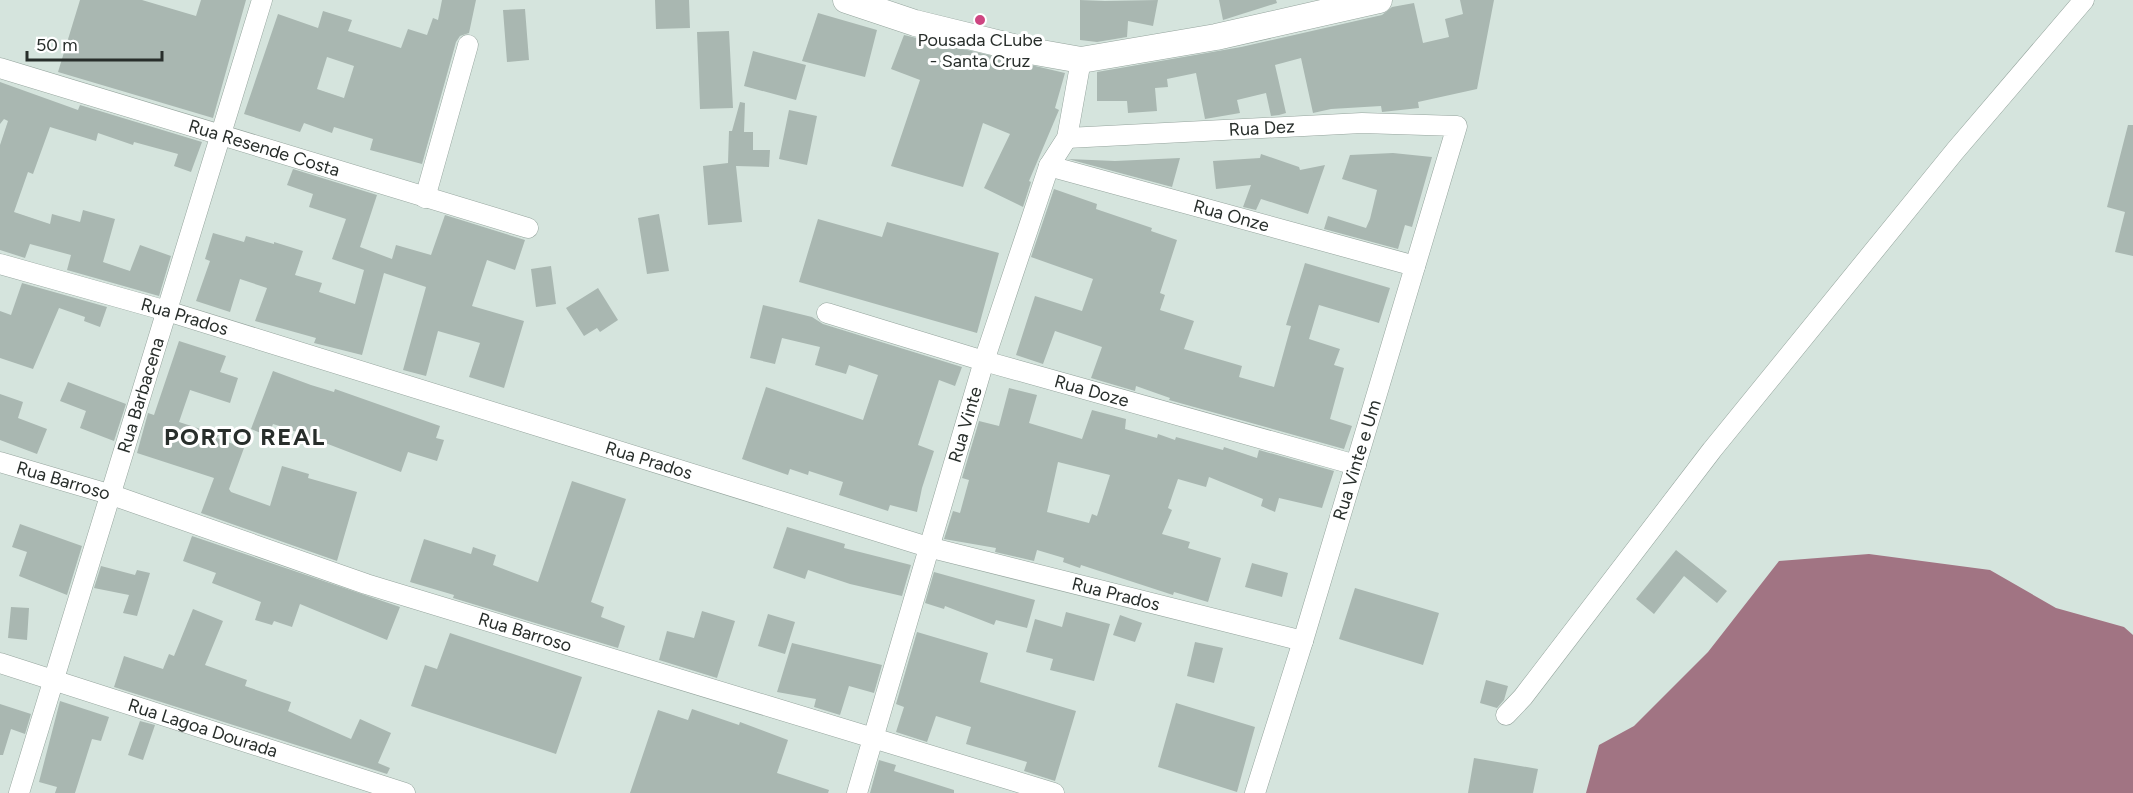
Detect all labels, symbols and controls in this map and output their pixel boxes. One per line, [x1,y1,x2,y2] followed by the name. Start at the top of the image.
[973,13,987,27] marker: Pousada CLube - Santa Cruz
[27,24,162,62] scale bar
[917,29,1043,72] place label: Pousada CLube - Santa Cruz
[36,34,78,56] text: 50 m
[186,115,342,181] street label: Rua Resende Costa
[1228,115,1295,141] street label: Rua Dez
[1191,195,1272,237] street label: Rua Onze
[139,293,231,340] street label: Rua Prados
[113,335,169,456] street label: Rua Barbacena
[1052,370,1132,412] street label: Rua Doze
[944,384,987,465] street label: Rua Vinte
[1328,397,1386,523] street label: Rua Vinte e Um
[164,422,326,451] district label: PORTO REAL
[603,437,695,484] street label: Rua Prados
[14,456,113,505] street label: Rua Barroso
[1070,572,1162,616] street label: Rua Prados
[475,608,574,657] street label: Rua Barroso
[125,694,280,762] street label: Rua Lagoa Dourada

